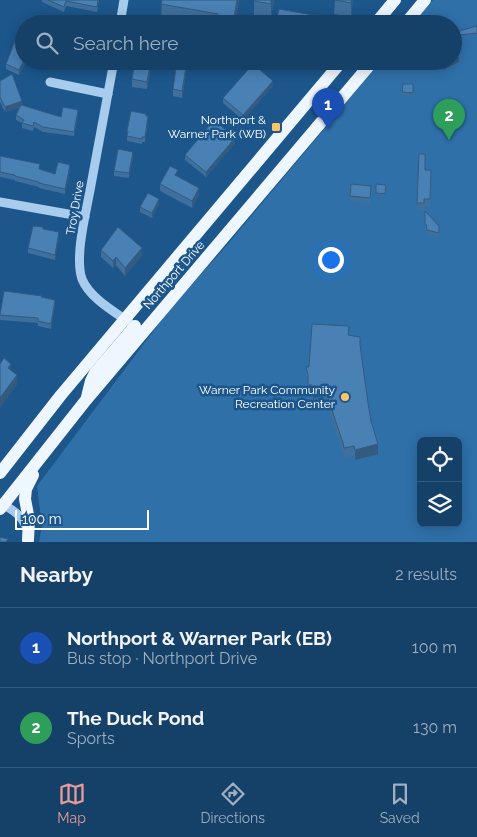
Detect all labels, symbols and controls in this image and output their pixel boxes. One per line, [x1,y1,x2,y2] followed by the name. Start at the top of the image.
[15,15,462,70] search box
[33,29,61,57] icon: search
[73,32,179,54] text: Search here
[312,88,344,129] pin: 1
[433,99,465,140] pin: 2
[168,113,266,141] place label: Northport & Warner Park (WB)
[270,121,282,133] marker: Northport & Warner Park (WB)
[63,180,87,236] street label: Troy Drive
[141,238,207,312] street label: Northport Drive
[318,247,344,273] your location
[199,383,336,411] place label: Warner Park Community Recreation Center
[339,391,351,403] marker: Warner Park Community Recreation Center
[417,437,462,527] map controls
[417,437,462,482] button: locate
[417,482,462,527] button: layers
[15,507,149,530] scale bar
[22,511,62,527] text: 100 m
[20,562,93,587] text: Nearby
[395,565,457,584] text: 2 results
[67,627,332,649] text: Northport & Warner Park (EB)
[32,638,40,657] text: 1
[412,638,457,657] text: 100 m
[67,649,257,668] text: Bus stop · Northport Drive
[67,707,204,729] text: The Duck Pond
[31,718,41,737] text: 2
[413,718,457,737] text: 130 m
[67,729,115,748] text: Sports
[57,780,86,826] tab: Map
[200,780,265,826] tab: Directions
[380,780,420,826] tab: Saved

